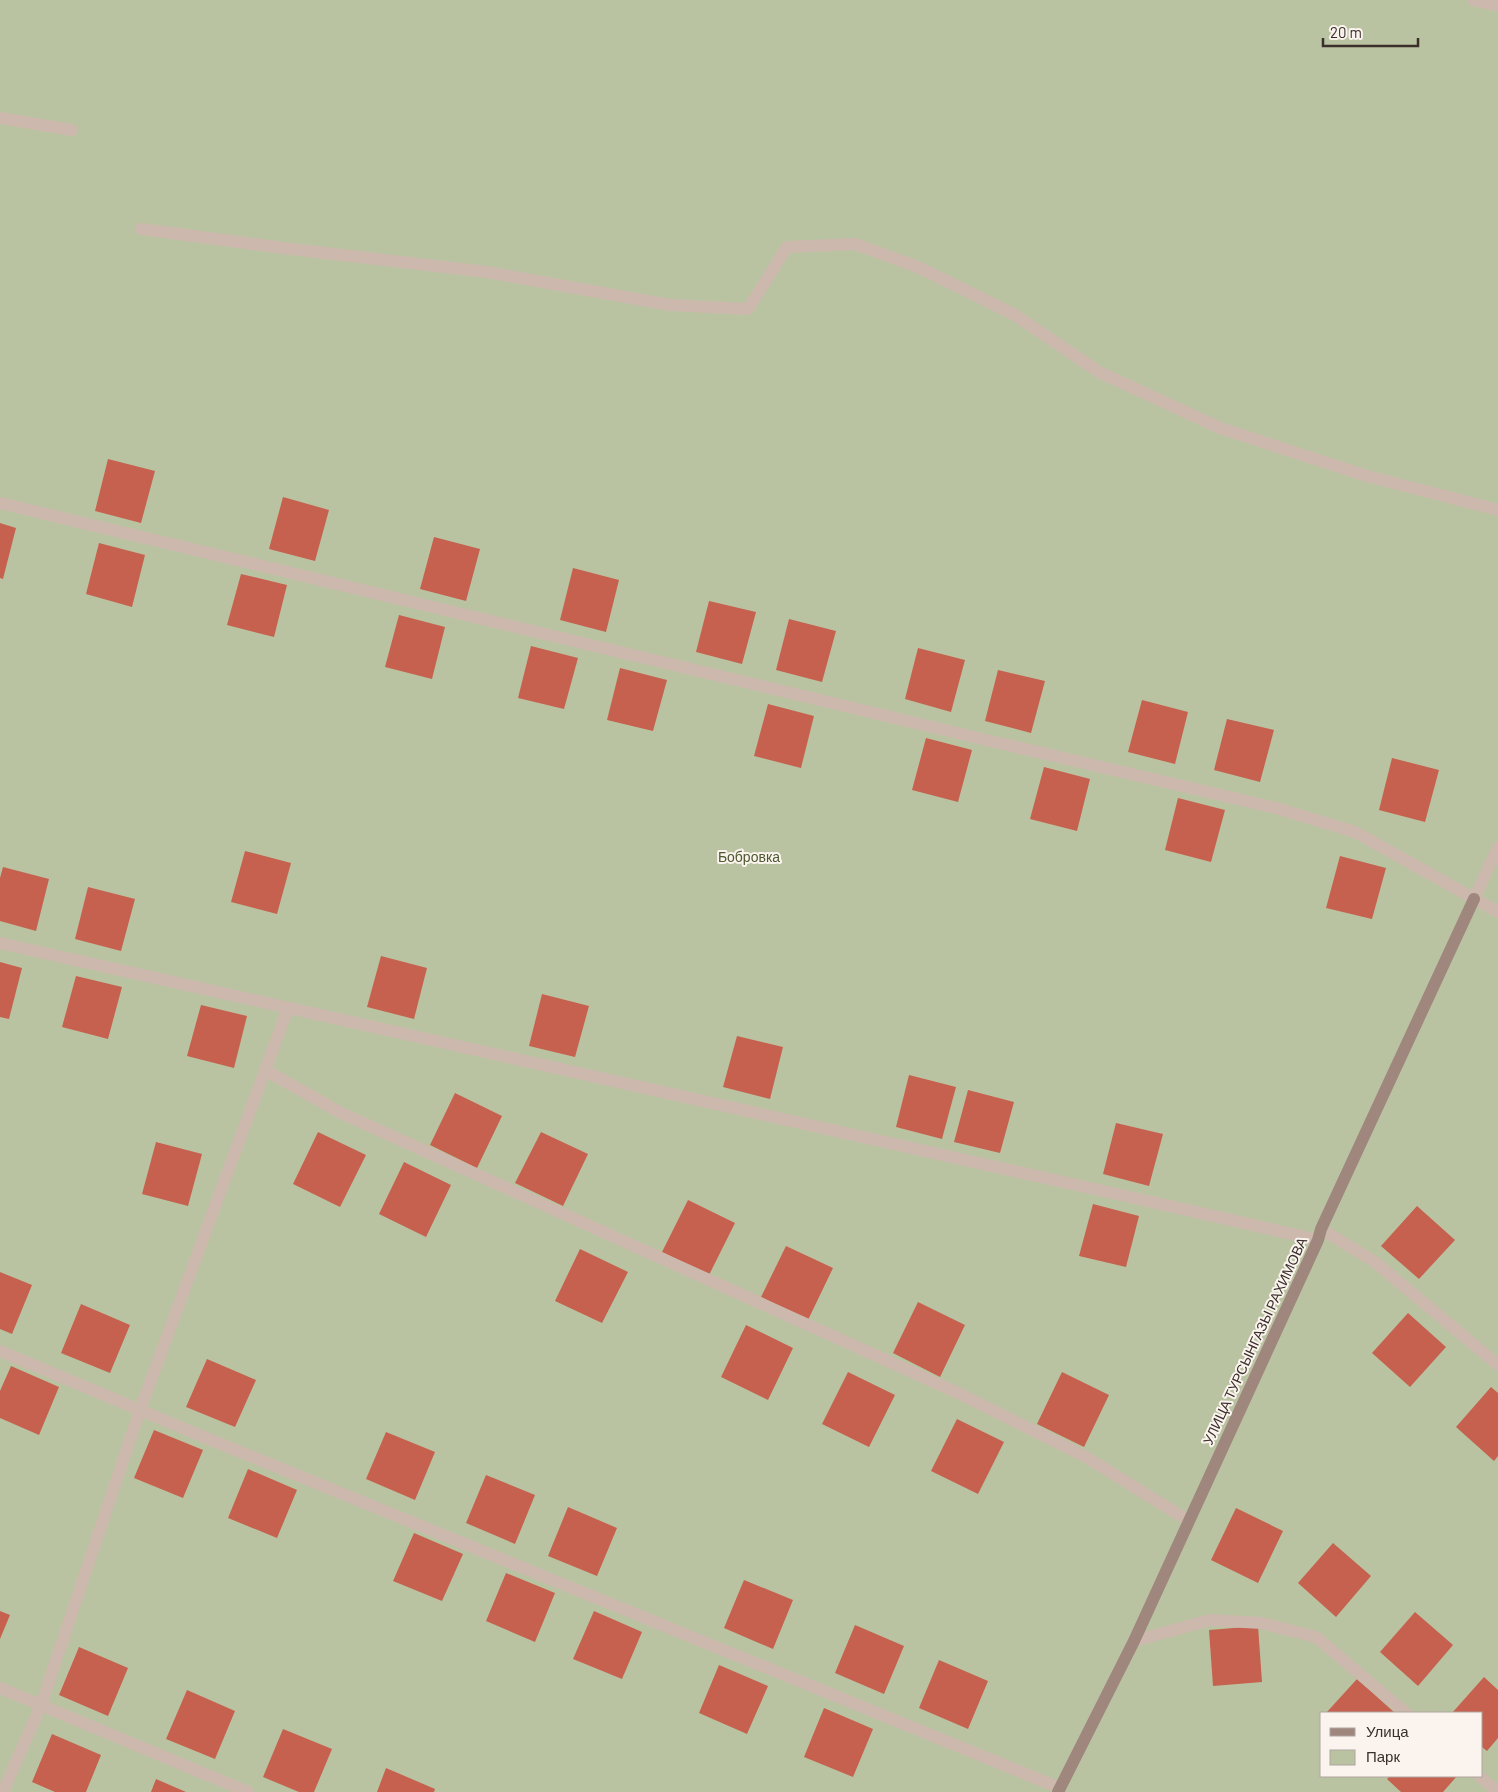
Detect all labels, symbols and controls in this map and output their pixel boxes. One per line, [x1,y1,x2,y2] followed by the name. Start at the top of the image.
[1323,15,1418,47] scale bar
[1330,23,1362,41] text: 20 m
[718,848,780,865] park label: Бобровка
[1199,1234,1310,1447] street label: УЛИЦА ТУРСЫНГАЗЫ РАХИМОВА
[1320,1712,1483,1777] legend
[1366,1722,1409,1740] text: Улица
[1366,1747,1400,1765] text: Парк

